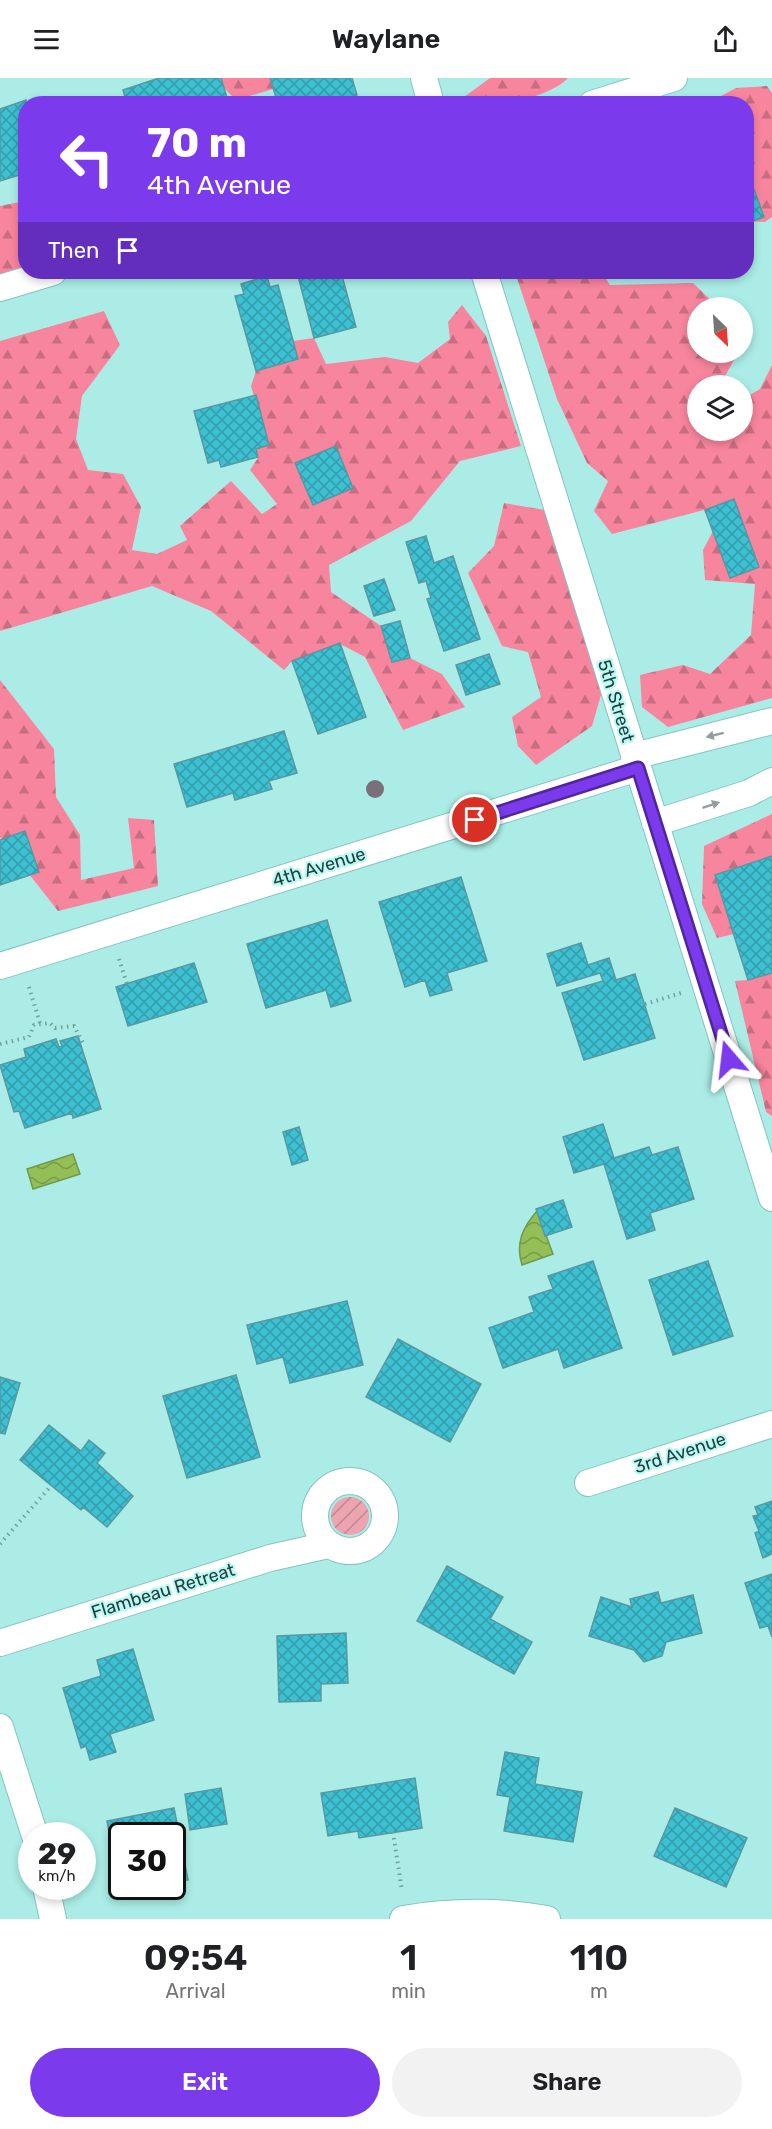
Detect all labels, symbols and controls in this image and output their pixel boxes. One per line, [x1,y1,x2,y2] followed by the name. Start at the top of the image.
[30,23,63,56] icon: menu
[332,23,440,55] text: Waylane
[709,23,742,56] icon: share
[147,118,247,168] text: 70 m
[48,120,126,198] icon: left
[147,169,291,201] text: 4th Avenue
[111,234,144,267] icon: arrive
[48,237,99,264] text: Then
[687,297,753,363] north arrow
[687,297,753,441] map controls
[687,375,753,441] button: layers
[593,657,639,745] street label: 5th Street
[706,731,725,741] one-way arrow
[449,794,500,845] pin
[702,800,720,809] one-way arrow
[458,803,491,836] icon: arrive
[270,842,368,892] street label: 4th Avenue
[697,1027,761,1091] position arrow
[631,1428,729,1478] street label: 3rd Avenue
[88,1559,238,1623] street label: Flambeau Retreat
[108,1822,186,1900] speed limit sign: 30
[38,1836,76,1872] text: 29
[38,1867,76,1885] text: km/h
[144,1936,247,1979] text: 09:54
[400,1936,417,1979] text: 1
[570,1936,628,1979] text: 110
[166,1979,226,2003] text: Arrival
[391,1979,426,2003] text: min
[590,1979,608,2003] text: m
[30,2048,380,2117] button: Exit
[392,2048,742,2117] button: Share

